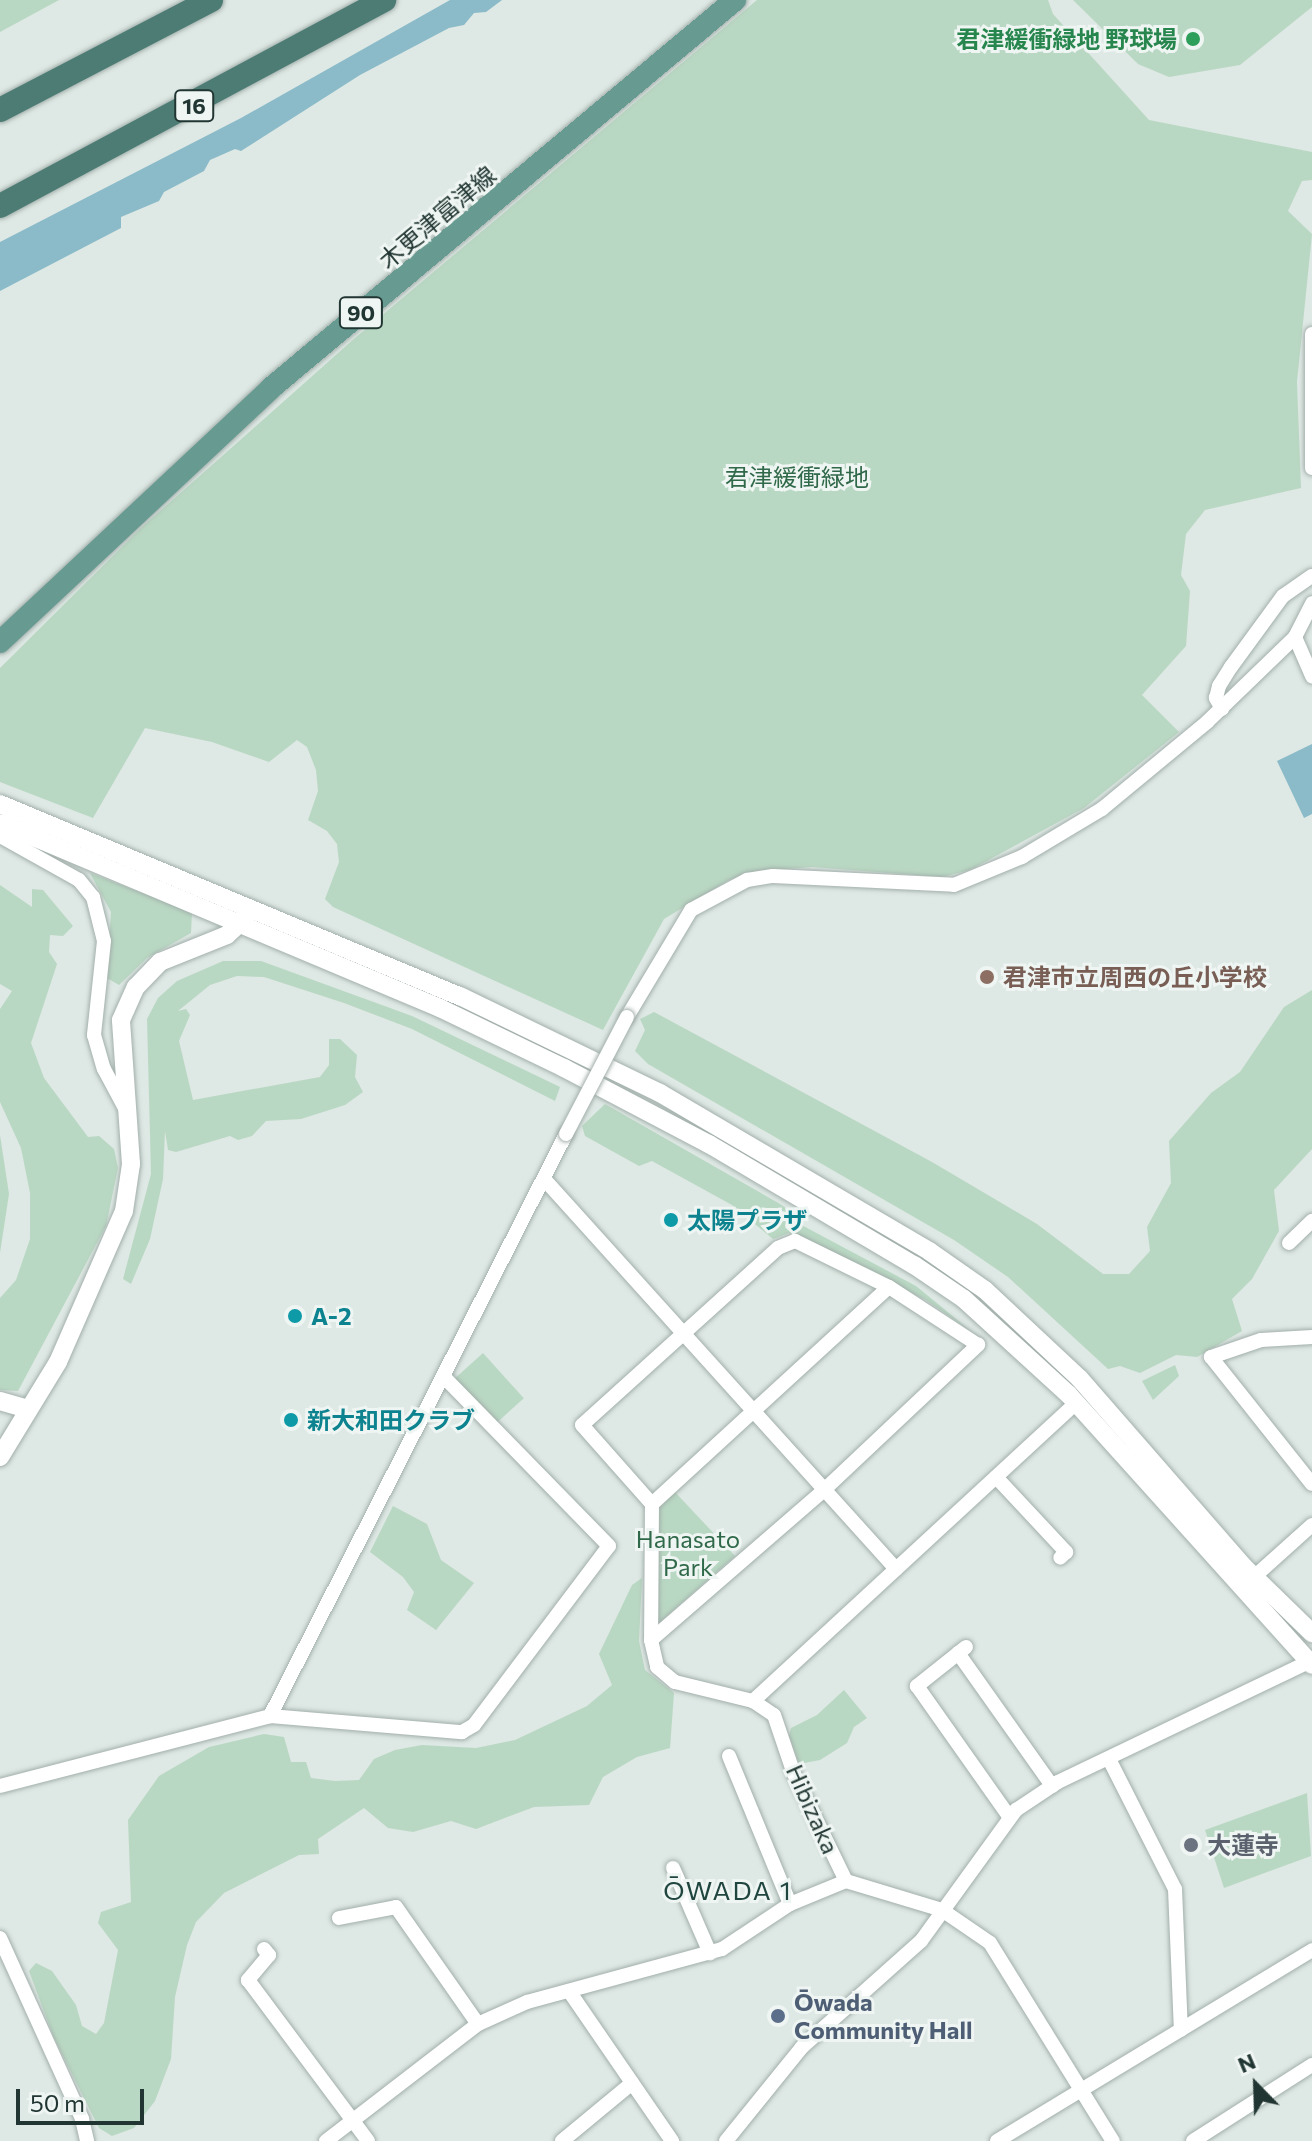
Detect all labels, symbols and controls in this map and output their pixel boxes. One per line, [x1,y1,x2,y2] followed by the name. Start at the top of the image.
[956,25,1177,53] place label: 君津緩衝緑地 野球場
[1184,30,1202,48] marker: 君津緩衝緑地 野球場
[174,88,214,124] road number: 16
[373,160,501,274] street label: 木更津富津線
[337,295,385,331] road number: 90
[725,463,869,491] park label: 君津緩衝緑地
[1003,963,1267,991] place label: 君津市立周西の丘小学校
[978,968,996,986] marker: 君津市立周西の丘小学校
[687,1206,807,1234] place label: 太陽プラザ
[662,1211,680,1229] marker: 太陽プラザ
[311,1302,352,1330] place label: A-2
[286,1307,304,1325] marker: A-2
[307,1406,475,1434] place label: 新大和田クラブ
[282,1411,300,1429] marker: 新大和田クラブ
[636,1525,740,1581] park label: Hanasato Park
[781,1760,845,1858] street label: Hibizaka
[1207,1831,1279,1859] place label: 大蓮寺
[1182,1836,1200,1854] marker: 大蓮寺
[663,1874,793,1906] district label: ŌWADA 1
[794,1988,973,2044] place label: Ōwada Community Hall
[769,2007,787,2025] marker: Ōwada Community Hall
[1216,2045,1296,2125] north arrow
[1234,2047,1259,2078] text: N
[20,2073,148,2123] scale bar
[30,2088,85,2117] text: 50 m

